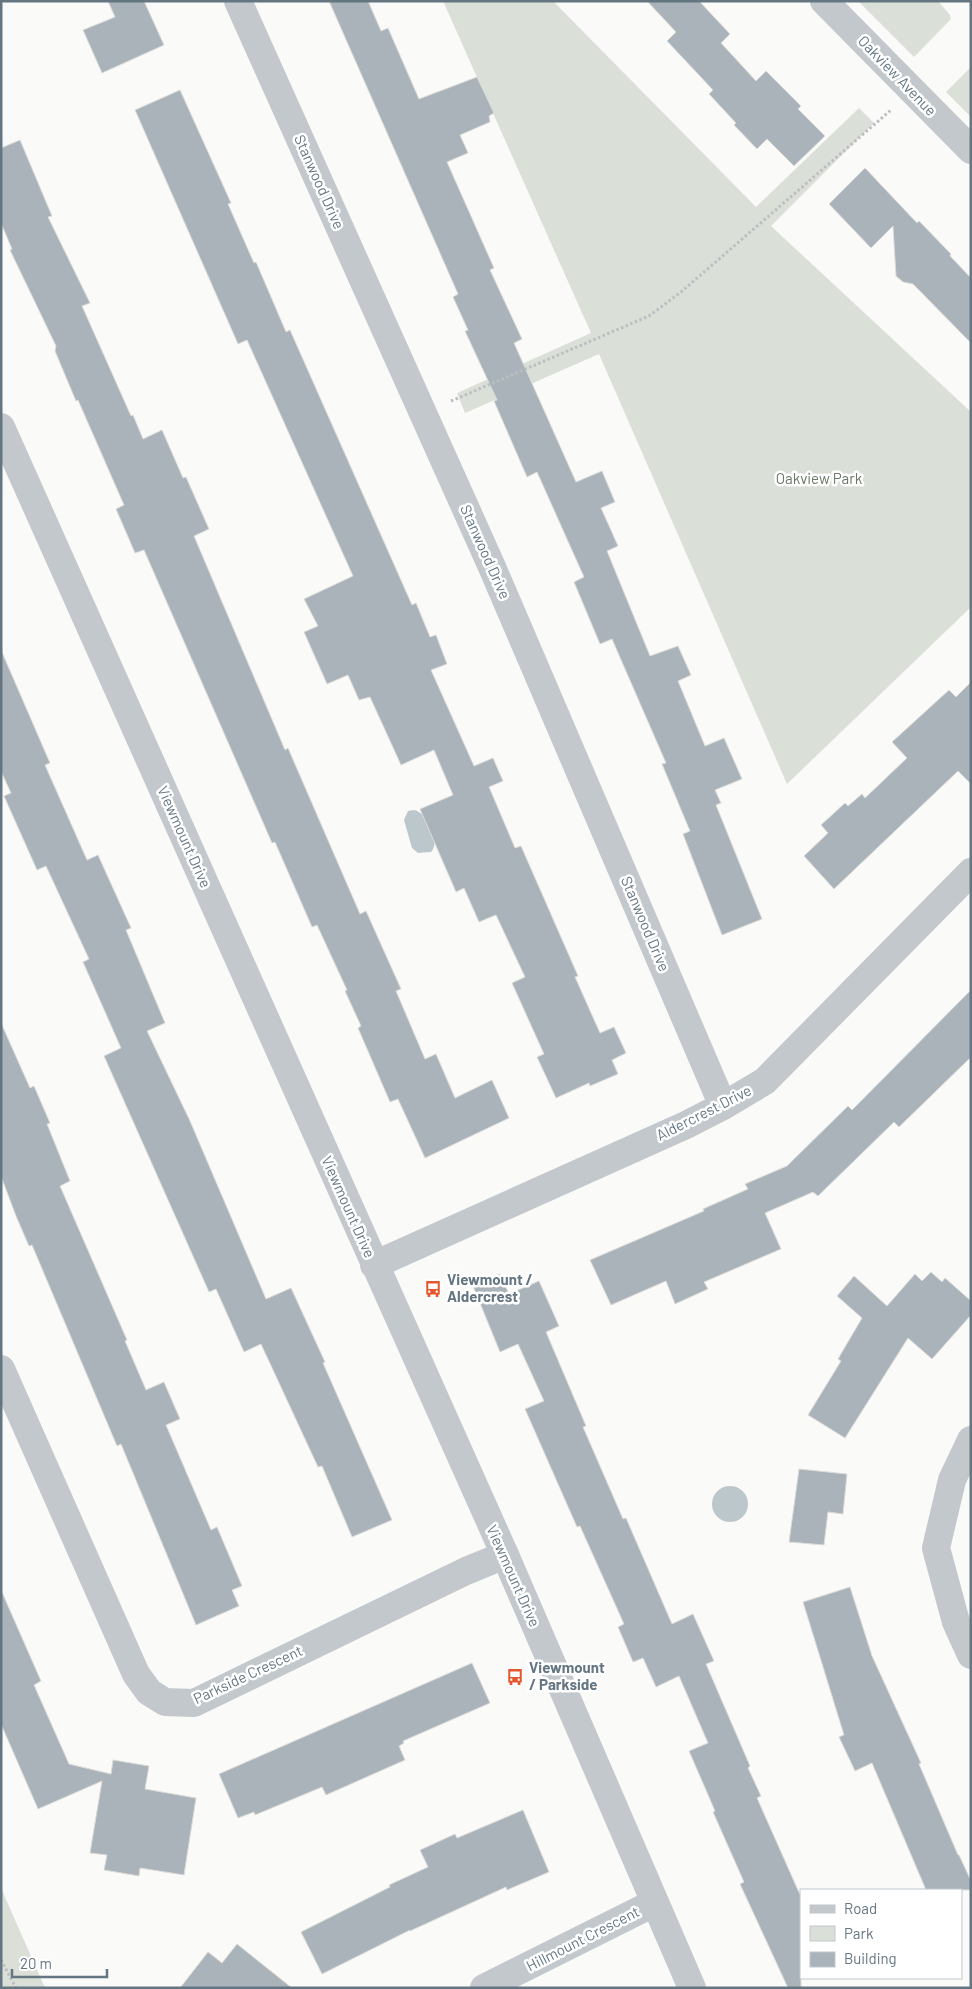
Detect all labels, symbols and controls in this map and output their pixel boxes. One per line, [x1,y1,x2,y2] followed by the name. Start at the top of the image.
[855,31,941,119] street label: Oakview Avenue
[291,132,349,232] street label: Stanwood Drive
[776,469,863,487] park label: Oakview Park
[457,502,515,602] street label: Stanwood Drive
[154,783,215,890] street label: Viewmount Drive
[618,873,674,974] street label: Stanwood Drive
[653,1080,754,1144] street label: Aldercrest Drive
[318,1153,379,1260] street label: Viewmount Drive
[447,1270,533,1305] place label: Viewmount / Aldercrest
[423,1279,443,1299] bus stop icon: Viewmount / Aldercrest
[483,1522,544,1629] street label: Viewmount Drive
[190,1641,305,1707] street label: Parkside Crescent
[529,1658,605,1693] place label: Viewmount / Parkside
[505,1667,525,1687] bus stop icon: Viewmount / Parkside
[800,1889,962,1979] legend
[844,1899,877,1917] text: Road
[523,1902,642,1974] street label: Hillmount Crescent
[844,1924,874,1942] text: Park
[12,1946,108,1978] scale bar
[844,1949,897,1967] text: Building
[20,1954,52,1972] text: 20 m

